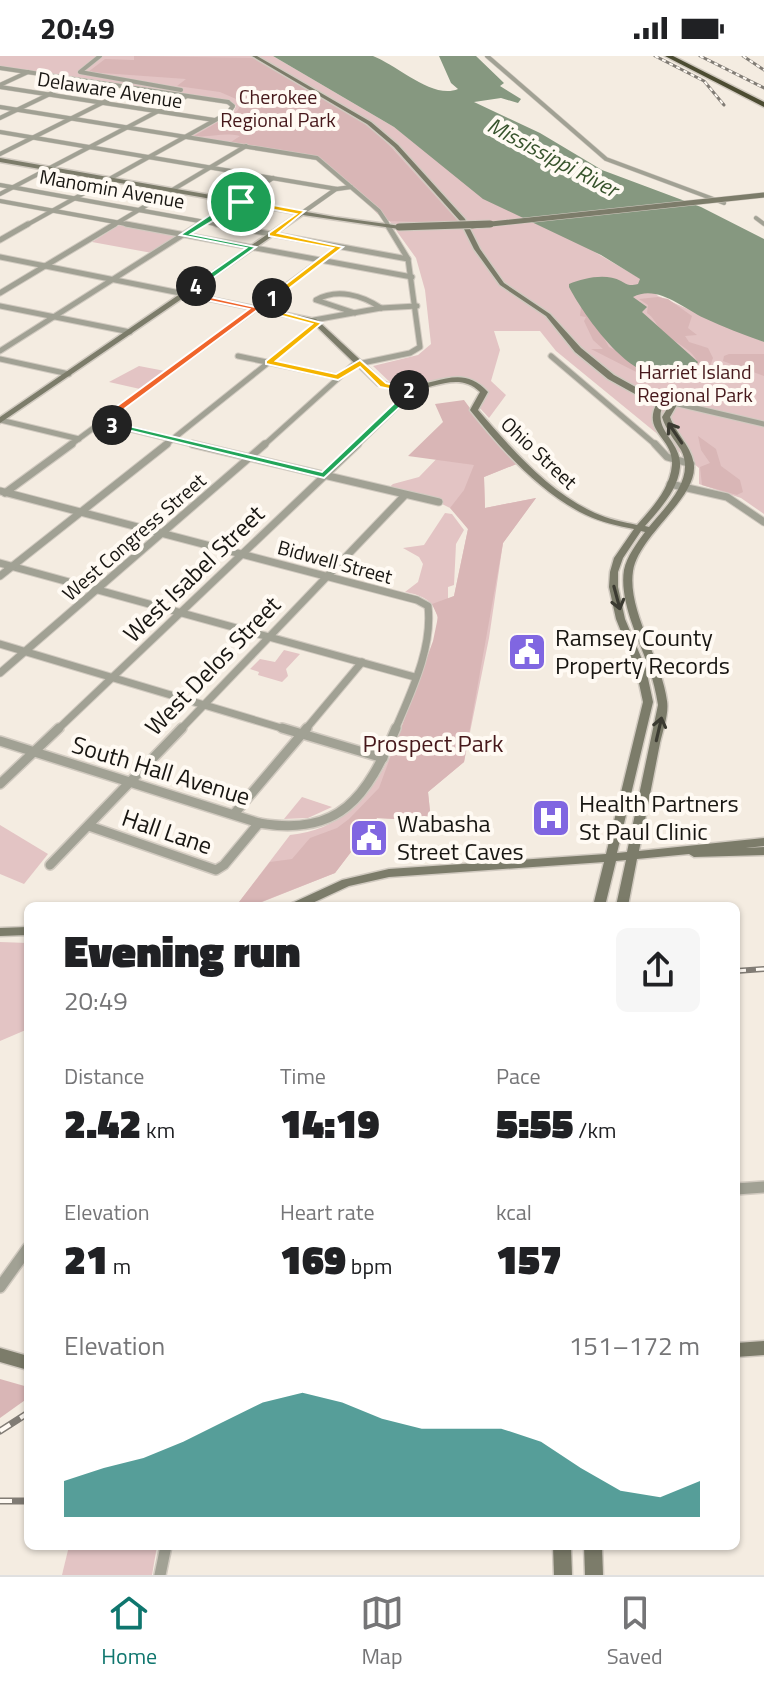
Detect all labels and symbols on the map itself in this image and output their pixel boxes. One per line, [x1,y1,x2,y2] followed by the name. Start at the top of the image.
[35,63,185,116] street label: Delaware Avenue
[220,81,336,135] park label: Cherokee Regional Park
[482,108,627,207] water label: Mississippi River
[37,160,187,217] street label: Manomin Avenue
[207,168,275,236] pin
[176,266,216,306] pin: 4
[252,278,292,318] pin: 1
[637,356,753,410] park label: Harriet Island Regional Park
[389,370,429,410] pin: 2
[92,405,132,445] pin: 3
[494,409,585,496] street label: Ohio Street
[667,422,683,444] one-way arrow
[55,465,212,608] street label: West Congress Street
[115,496,273,650] street label: West Isabel Street
[274,531,396,592] street label: Bidwell Street
[610,585,625,611] one-way arrow
[136,587,289,743] street label: West Delos Street
[555,619,730,683] place label: Ramsey County Property Records
[506,631,548,673] public building icon: Ramsey County Property Records
[652,717,667,743] one-way arrow
[363,725,504,761] park label: Prospect Park
[68,726,255,814] street label: South Hall Avenue
[579,785,739,849] place label: Health Partners St Paul Clinic
[530,797,572,839] hospital icon: Health Partners St Paul Clinic
[117,799,217,863] street label: Hall Lane
[397,805,524,869] place label: Wabasha Street Caves
[348,817,390,859] public building icon: Wabasha Street Caves

